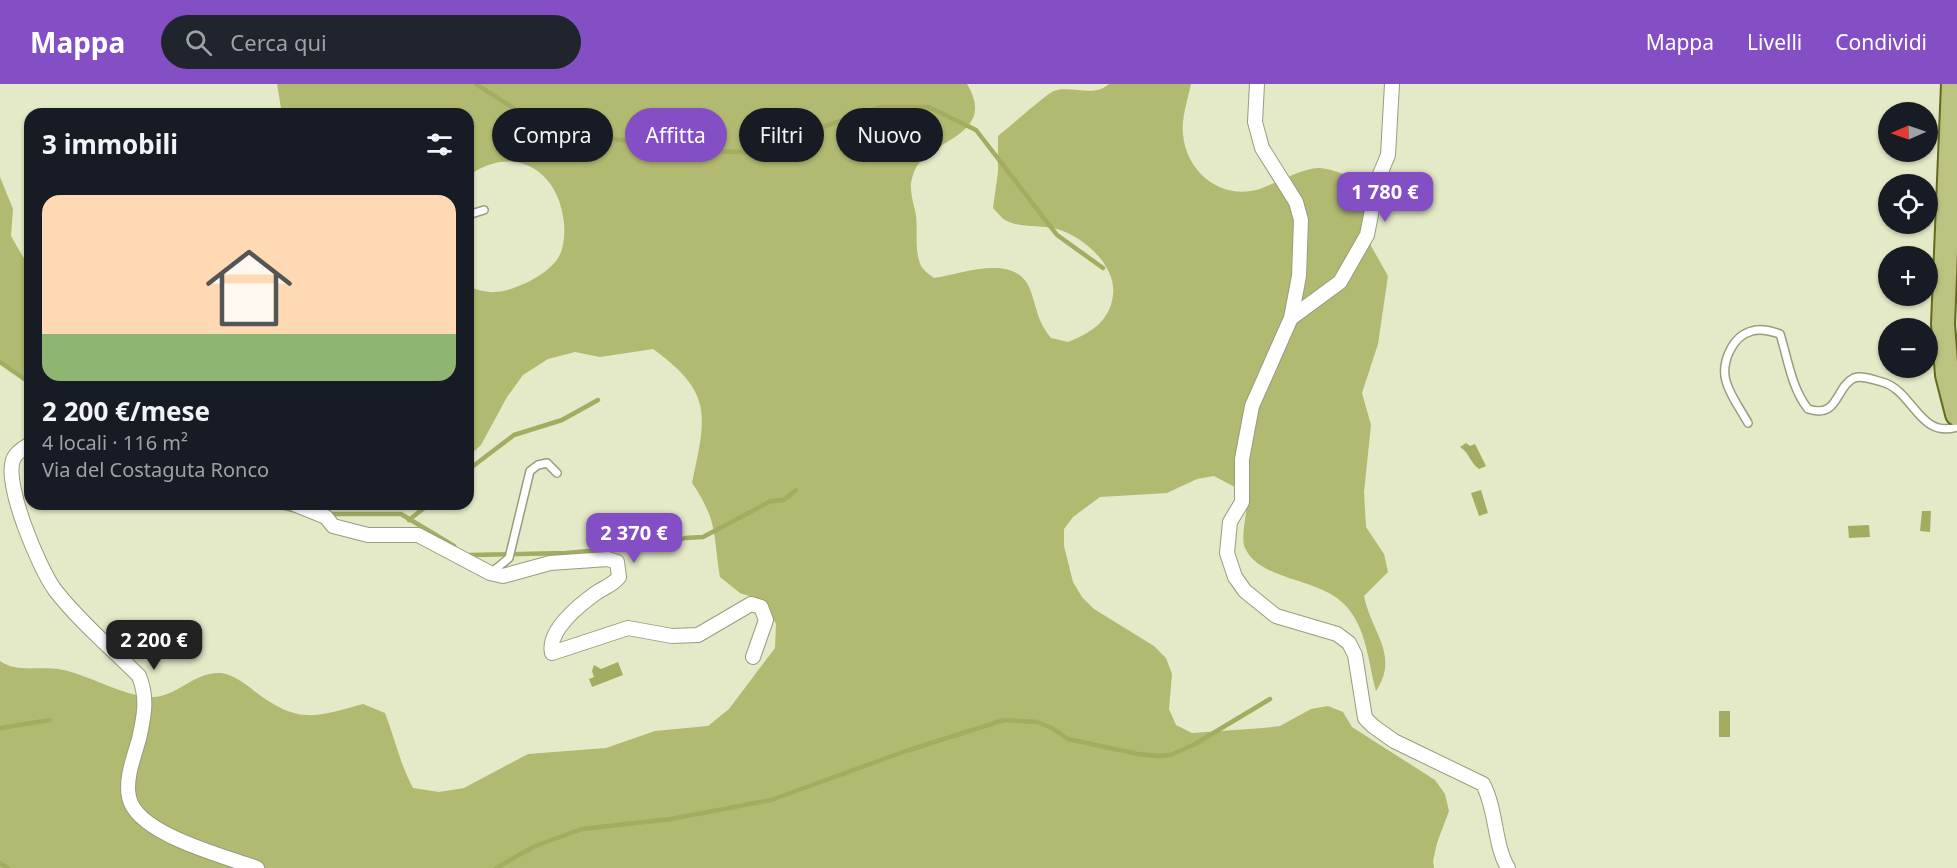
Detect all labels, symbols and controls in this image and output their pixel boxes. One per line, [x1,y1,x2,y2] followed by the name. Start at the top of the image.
[161,15,581,69] search box
[30,23,125,61] text: Mappa
[182,26,215,59] icon: search
[230,27,327,57] text: Cerca qui
[1646,28,1714,56] text: Mappa
[1747,28,1802,56] text: Livelli
[1835,28,1927,56] text: Condividi
[1878,102,1938,162] north arrow
[1878,102,1938,378] map controls
[492,108,613,162] chip: Compra
[625,108,727,162] chip: Affitta
[739,108,824,162] chip: Filtri
[836,108,943,162] chip: Nuovo
[42,126,178,162] text: 3 immobili
[423,128,456,161] icon: filters
[1330,172,1440,223] pin: 1 780 €
[1878,174,1938,234] button: locate
[1351,178,1419,205] text: 1 780 €
[195,234,303,342] icon: home
[1878,246,1938,306] button: +
[1878,318,1938,378] button: −
[42,393,210,429] text: 2 200 €/mese
[42,429,188,456] text: 4 locali · 116 m²
[42,456,269,483] text: Via del Costaguta Ronco
[579,513,689,564] pin: 2 370 €
[600,519,668,546] text: 2 370 €
[99,620,209,671] pin: 2 200 €
[120,626,188,653] text: 2 200 €

